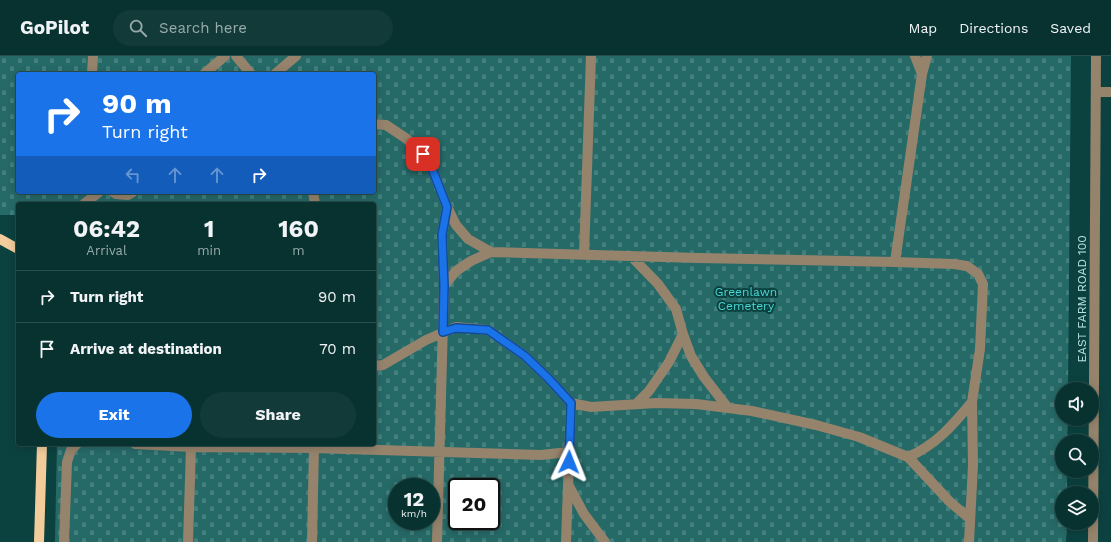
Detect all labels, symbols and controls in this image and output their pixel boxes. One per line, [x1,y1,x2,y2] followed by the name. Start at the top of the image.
[113,10,393,46] search box
[20,16,89,39] text: GoPilot
[127,17,149,39] icon: search
[159,19,247,37] text: Search here
[909,20,937,36] text: Map
[959,20,1028,36] text: Directions
[1050,20,1091,36] text: Saved
[102,87,172,120] text: 90 m
[36,88,88,140] icon: right
[102,121,188,142] text: Turn right
[406,137,440,171] pin
[412,143,434,165] icon: arrive
[122,164,144,186] icon: left
[164,164,186,186] icon: ahead
[206,164,228,186] icon: ahead
[248,164,270,186] icon: right
[73,215,140,243] text: 06:42
[204,215,214,243] text: 1
[278,215,319,243] text: 160
[1075,235,1089,363] street label: EAST FARM ROAD 100
[86,243,127,258] text: Arrival
[197,243,221,258] text: min
[292,243,305,258] text: m
[715,285,777,313] park label: Greenlawn Cemetery
[36,286,58,308] icon: right
[70,288,143,306] text: Turn right
[318,288,356,306] text: 90 m
[36,338,58,360] icon: arrive
[70,340,222,358] text: Arrive at destination
[319,340,356,358] text: 70 m
[1055,382,1099,530] map controls
[1055,382,1099,426] button: sound
[36,392,192,438] button: Exit
[200,392,356,438] button: Share
[1055,434,1099,478] button: search
[548,441,590,483] position arrow
[448,478,500,530] speed limit sign: 20
[1055,486,1099,530] button: layers
[404,487,424,511] text: 12
[401,508,427,519] text: km/h

